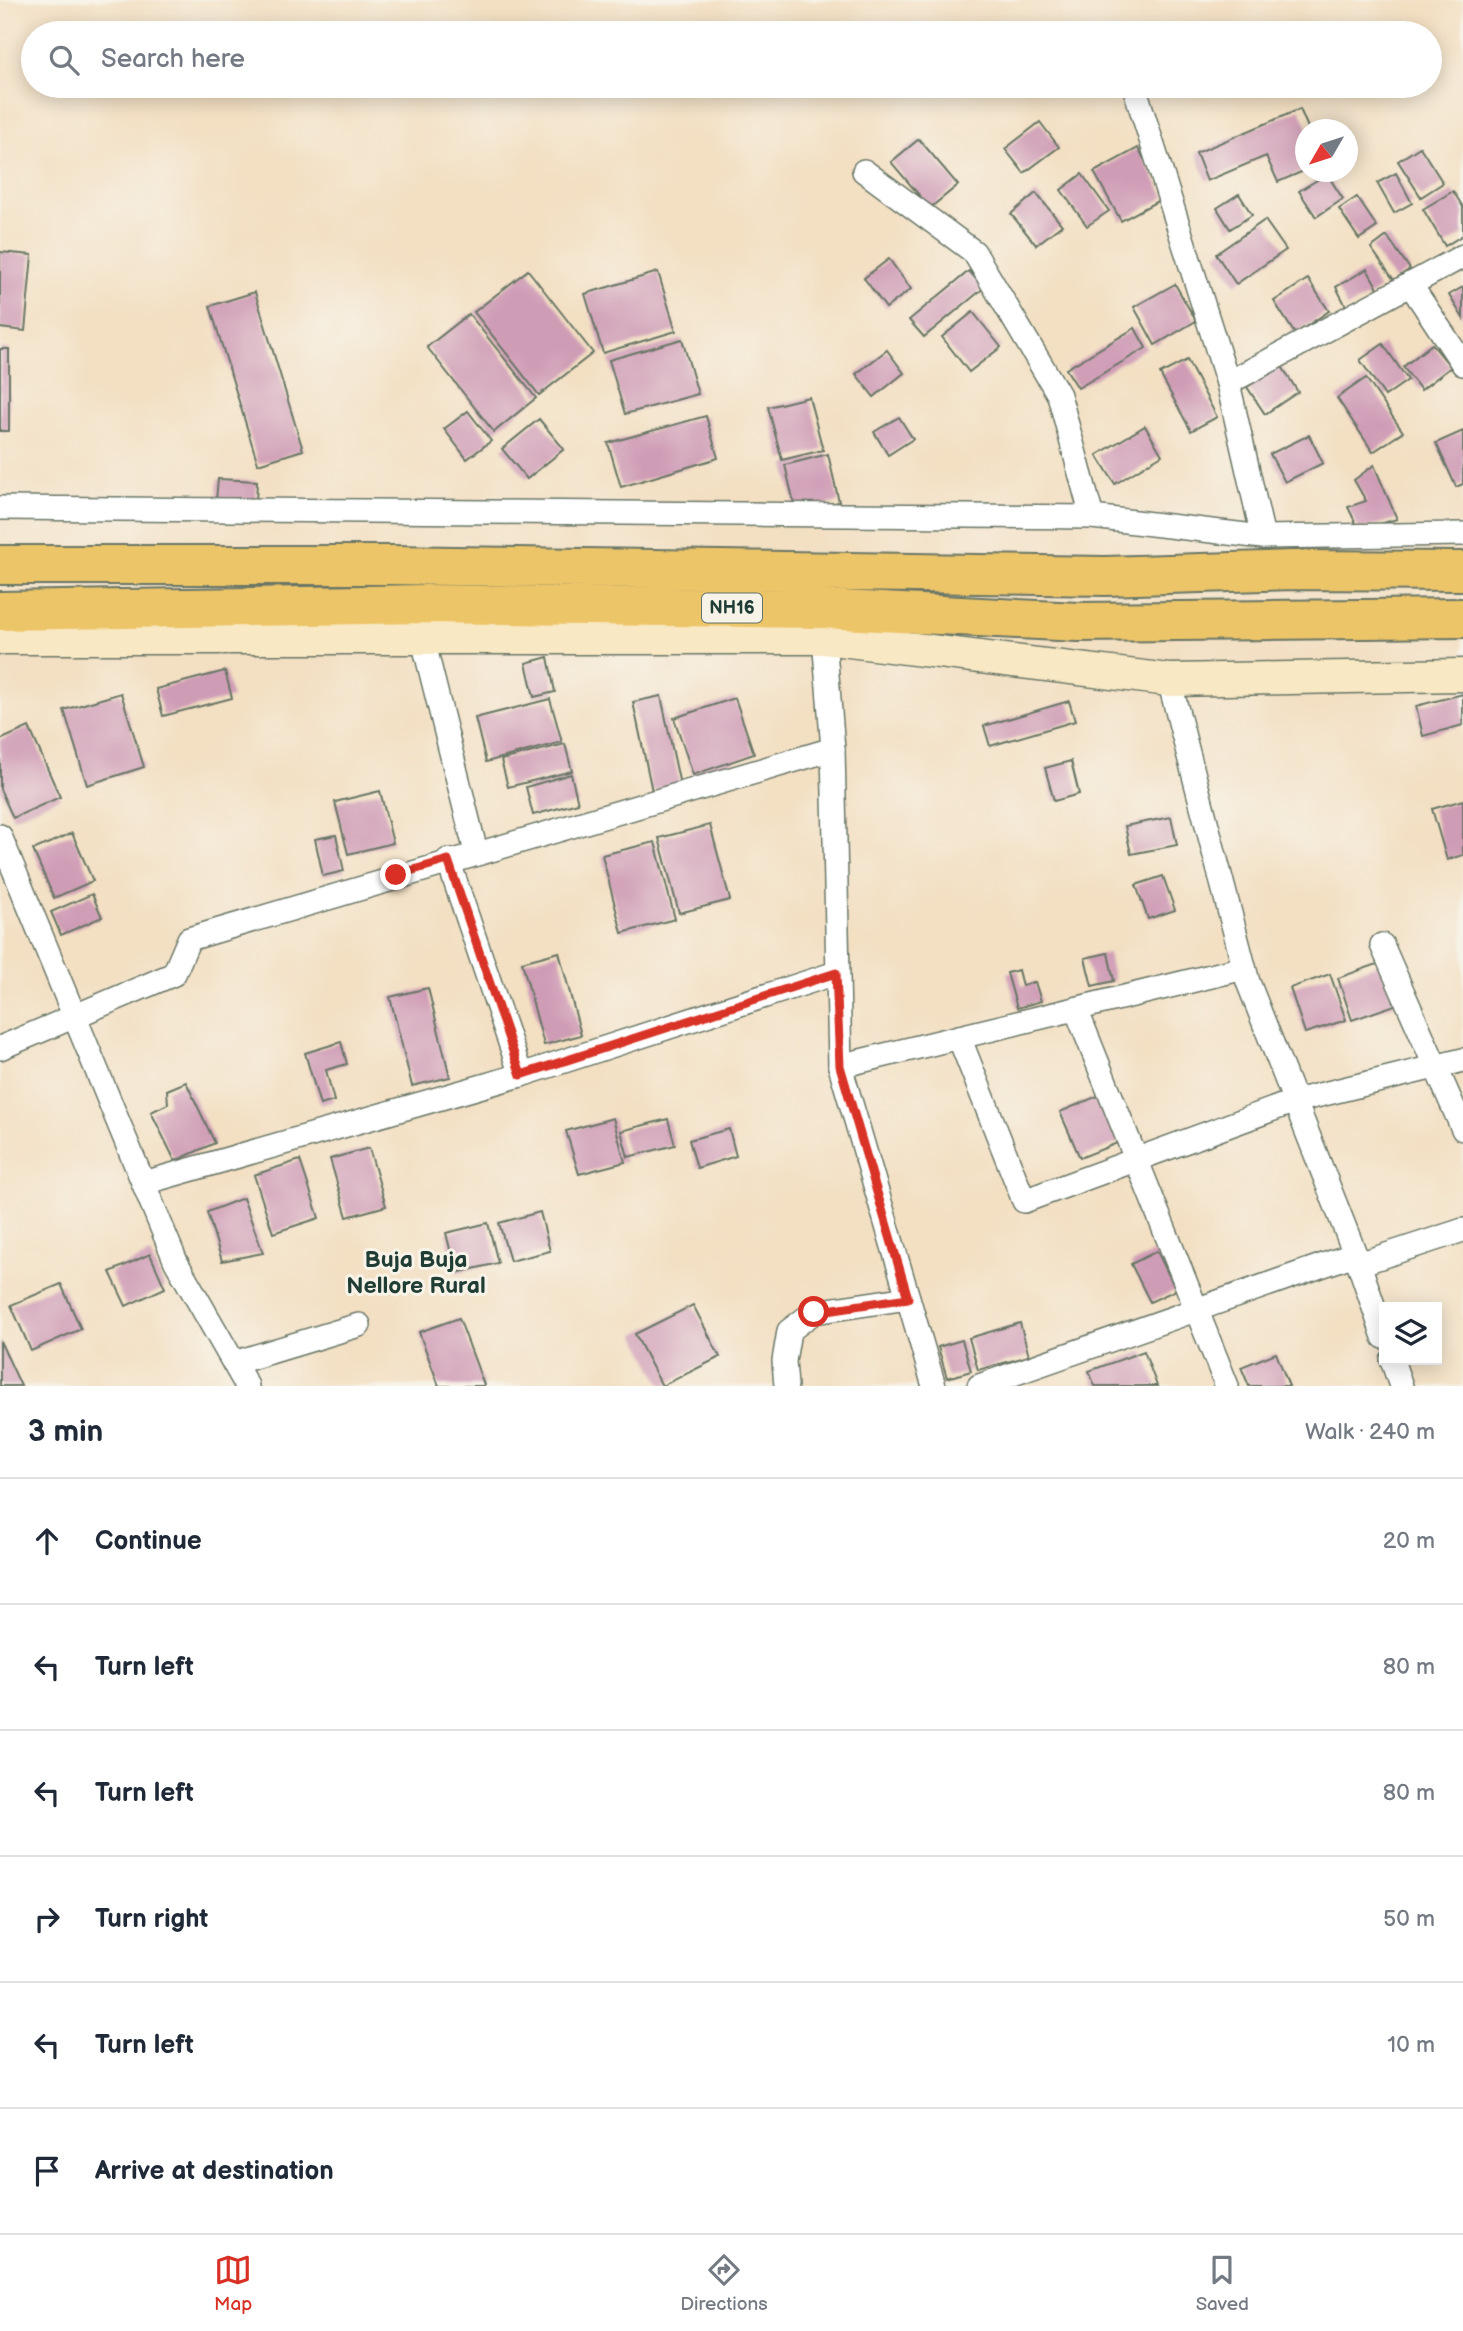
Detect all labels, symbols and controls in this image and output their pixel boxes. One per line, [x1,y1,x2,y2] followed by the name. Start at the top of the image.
[21,21,1442,98] search box
[45,41,83,79] icon: search
[101,44,245,75] text: Search here
[1295,119,1358,182] north arrow
[702,594,762,622] road number: NH16
[380,859,411,890] route end
[346,1246,486,1300] district label: Buja Buja Nellore Rural
[798,1296,829,1327] route start
[1379,1302,1442,1365] map controls
[1379,1302,1442,1365] button: layers
[28,1414,103,1450] text: 3 min
[1305,1418,1435,1446] text: Walk · 240 m
[28,1522,66,1560] icon: ahead
[95,1526,202,1557] text: Continue
[1383,1527,1435,1555] text: 20 m
[28,1648,66,1686] icon: left
[95,1652,194,1683] text: Turn left
[1383,1653,1435,1681] text: 80 m
[28,1774,66,1812] icon: left
[95,1778,194,1809] text: Turn left
[1383,1779,1435,1807] text: 80 m
[28,1900,66,1938] icon: right
[95,1904,208,1935] text: Turn right
[1383,1905,1435,1933] text: 50 m
[28,2026,66,2064] icon: left
[95,2030,194,2061] text: Turn left
[1387,2031,1435,2059] text: 10 m
[28,2152,66,2190] icon: arrive
[95,2156,334,2187] text: Arrive at destination
[214,2251,252,2316] tab: Map
[680,2251,768,2316] tab: Directions
[1196,2251,1249,2316] tab: Saved

